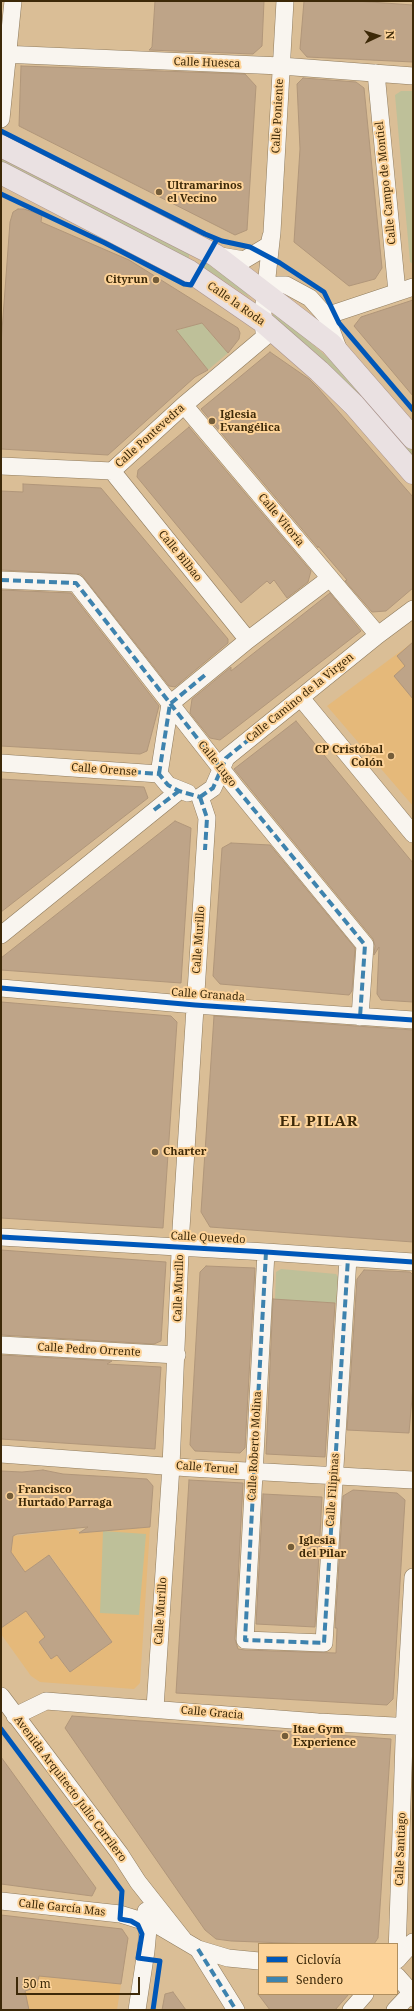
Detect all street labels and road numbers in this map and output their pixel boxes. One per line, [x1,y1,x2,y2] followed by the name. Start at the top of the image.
[173,55,241,71] street label: Calle Huesca
[269,78,287,154] street label: Calle Poniente
[373,121,399,245] street label: Calle Campo de Montiel
[205,279,267,329] street label: Calle la Roda
[113,401,187,471] street label: Calle Pontevedra
[255,491,307,549] street label: Calle Vitoria
[155,528,205,584] street label: Calle Bilbao
[244,650,356,746] street label: Calle Camino de la Virgen
[195,738,239,790] street label: Calle Lugo
[71,761,137,779] street label: Calle Orense
[190,906,208,974] street label: Calle Murillo
[171,986,245,1004] street label: Calle Granada
[170,1229,246,1247] street label: Calle Quevedo
[171,1254,187,1322] street label: Calle Murillo
[37,1341,141,1359] street label: Calle Pedro Orrente
[246,1391,264,1501] street label: Calle Roberto Molina
[324,1453,342,1527] street label: Calle Filipinas
[176,1459,238,1477] street label: Calle Teruel
[152,1577,170,1645] street label: Calle Murillo
[180,1704,244,1722] street label: Calle Gracia
[11,1714,129,1864] street label: Avenida Arquitecto Julio Carrilero
[393,1812,409,1886] street label: Calle Santiago
[18,1897,106,1919] street label: Calle García Mas

